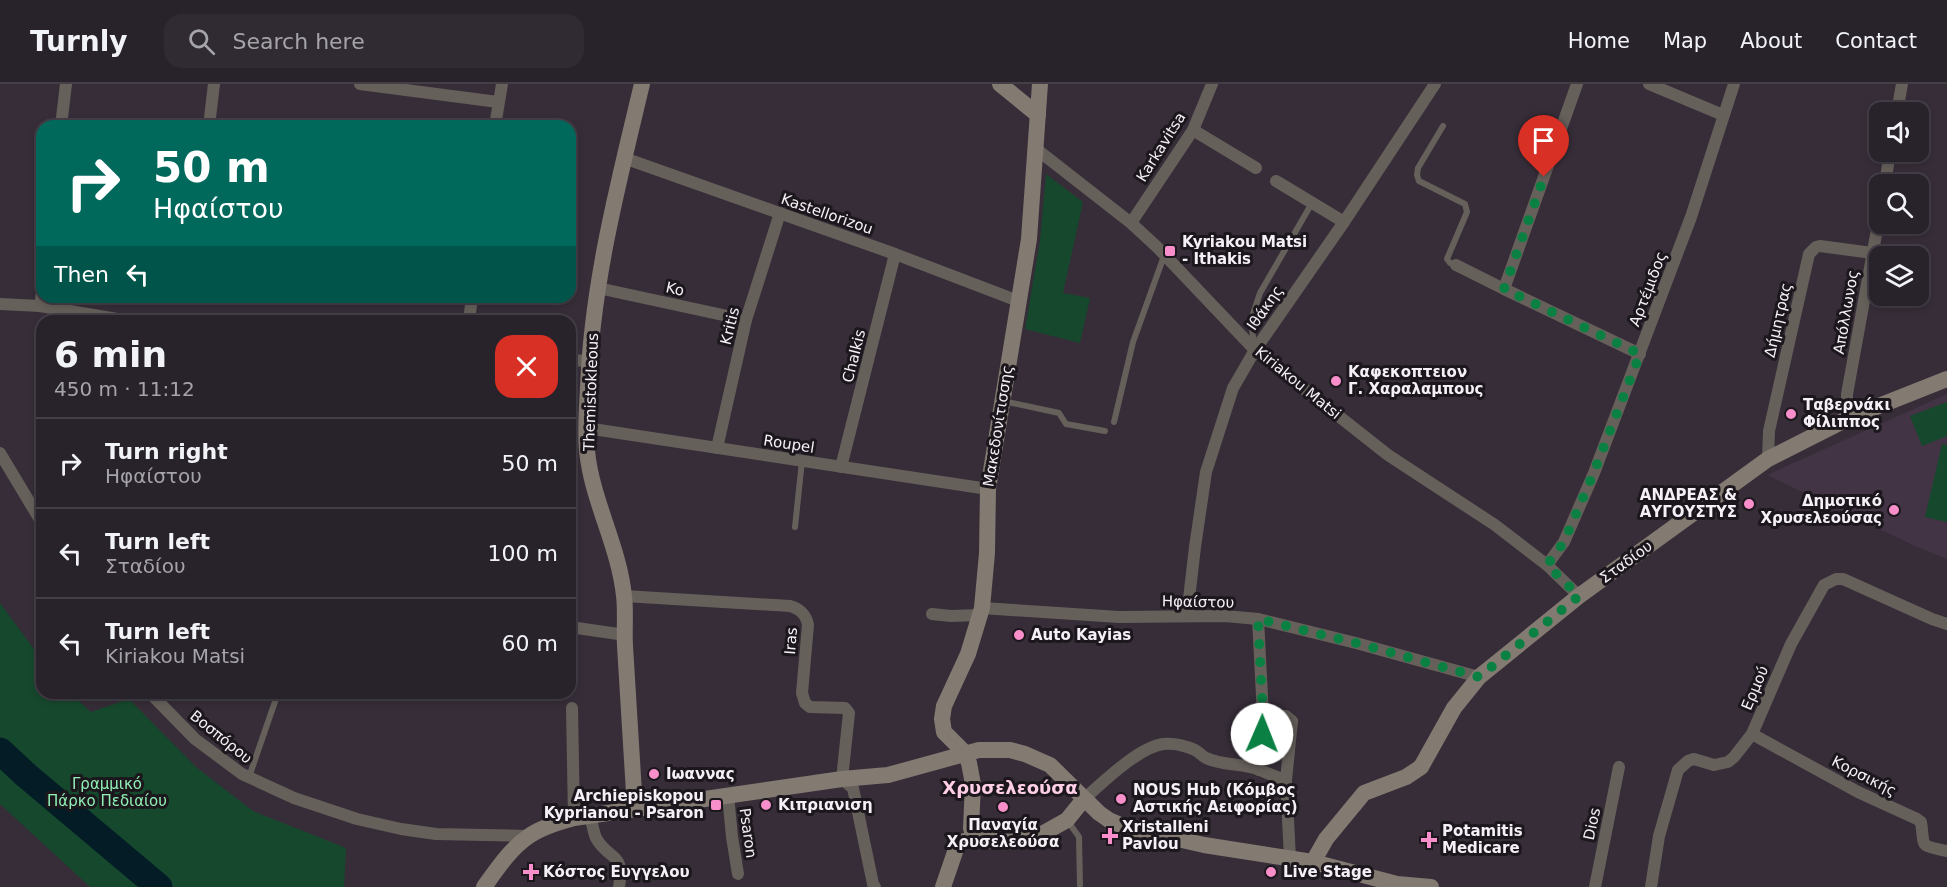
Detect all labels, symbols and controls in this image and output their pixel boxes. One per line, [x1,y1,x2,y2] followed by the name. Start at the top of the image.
[164,14,584,68] search box
[30,25,128,58] text: Turnly
[185,25,218,58] icon: search
[233,29,365,54] text: Search here
[1568,29,1630,53] text: Home
[1663,29,1707,53] text: Map
[1740,29,1802,53] text: About
[1835,29,1917,53] text: Contact
[1869,102,1929,306] map controls
[1869,102,1929,162] button: sound
[1133,109,1189,185] street label: Karkavitsa
[1518,115,1569,177] pin
[1527,124,1560,157] icon: arrive
[153,143,270,192] text: 50 m
[54,144,132,222] icon: right
[1869,174,1929,234] button: search
[779,190,875,238] street label: Kastellorizou
[153,193,284,224] text: Ηφαίστου
[1182,233,1307,268] place label: Kyriakou Matsi - Ithakis
[1163,244,1177,258] marker: Kyriakou Matsi - Ithakis
[1869,246,1929,306] button: layers
[1625,249,1671,329] street label: Αρτέμιδος
[121,258,154,291] icon: left
[54,262,109,287] text: Then
[1830,269,1862,355] street label: Απόλλωνος
[664,278,686,300] street label: Ko
[1761,281,1795,359] street label: Δήμητρας
[1243,282,1287,334] street label: Ιθάκης
[717,305,743,347] street label: Kritis
[839,327,869,384] street label: Chalkis
[580,332,602,452] street label: Themistokleous
[54,334,167,375] text: 6 min
[495,335,558,398] button: close
[1251,343,1345,423] street label: Kiriakou Matsi
[1348,363,1483,398] place label: Καφεκοπτειον Γ. Χαραλαμπους
[979,364,1017,488] street label: Μακεδονίτισσης
[1329,374,1343,388] marker: Καφεκοπτειον Γ. Χαραλαμπους
[54,377,195,401] text: 450 m · 11:12
[1803,396,1891,431] place label: Ταβερνάκι Φίλιππος
[1784,407,1798,421] marker: Ταβερνάκι Φίλιππος
[762,431,816,457] street label: Roupel
[105,439,228,464] text: Turn right
[54,447,87,480] icon: right
[502,451,558,476] text: 50 m
[105,464,202,488] text: Ηφαίστου
[1640,486,1737,521] place label: ΑΝΔΡΕΑΣ & ΑΥΓΟΥΣΤΥΣ
[1760,492,1882,527] place label: Δημοτικό Χρυσελεούσας
[1742,497,1756,511] marker: ΑΝΔΡΕΑΣ & ΑΥΓΟΥΣΤΥΣ
[1887,503,1901,517] marker: Δημοτικό Χρυσελεούσας
[105,529,210,554] text: Turn left
[54,537,87,570] icon: left
[1596,537,1656,587] street label: Σταδίου
[488,541,558,566] text: 100 m
[105,554,186,578] text: Σταδίου
[1162,592,1234,612] street label: Ηφαίστου
[105,619,210,644] text: Turn left
[781,626,801,655] street label: Iras
[1031,626,1131,644] place label: Auto Kayias
[54,627,87,660] icon: left
[1012,628,1026,642] marker: Auto Kayias
[502,631,558,656] text: 60 m
[105,644,245,668] text: Kiriakou Matsi
[1738,663,1772,713] street label: Ερμού
[1230,702,1294,766] position arrow
[186,707,256,767] street label: Βοσπόρου
[1829,752,1899,800] street label: Κορσικής
[666,765,735,783] place label: Ιωαννας
[647,767,661,781] marker: Ιωαννας
[47,775,167,810] park label: Γραμμικό Πάρκο Πεδιαίου
[942,777,1078,798] district label: Χρυσελεούσα
[1133,781,1298,816] place label: NOUS Hub (Κόμβος Αστικής Αειφορίας)
[544,787,704,822] place label: Archiepiskopou Kyprianou - Psaron
[1114,792,1128,806] marker: NOUS Hub (Κόμβος Αστικής Αειφορίας)
[778,796,873,814] place label: Κιπριανιση
[709,798,723,812] marker: Archiepiskopou Kyprianou - Psaron
[759,798,773,812] marker: Κιπριανιση
[996,800,1010,814] marker: Παναγία Χρυσελεούσα
[1580,806,1604,842] street label: Dios
[736,807,760,859] street label: Psaron
[947,816,1059,851] place label: Παναγία Χρυσελεούσα
[1122,818,1209,853] place label: Xristalleni Pavlou
[1442,822,1523,857] place label: Potamitis Medicare
[1103,829,1117,843] marker: Xristalleni Pavlou
[1420,831,1438,849] marker: Potamitis Medicare
[543,863,690,881] place label: Κόστος Ευγγελου
[1283,863,1372,881] place label: Live Stage
[524,865,538,879] marker: Κόστος Ευγγελου
[1264,865,1278,879] marker: Live Stage

